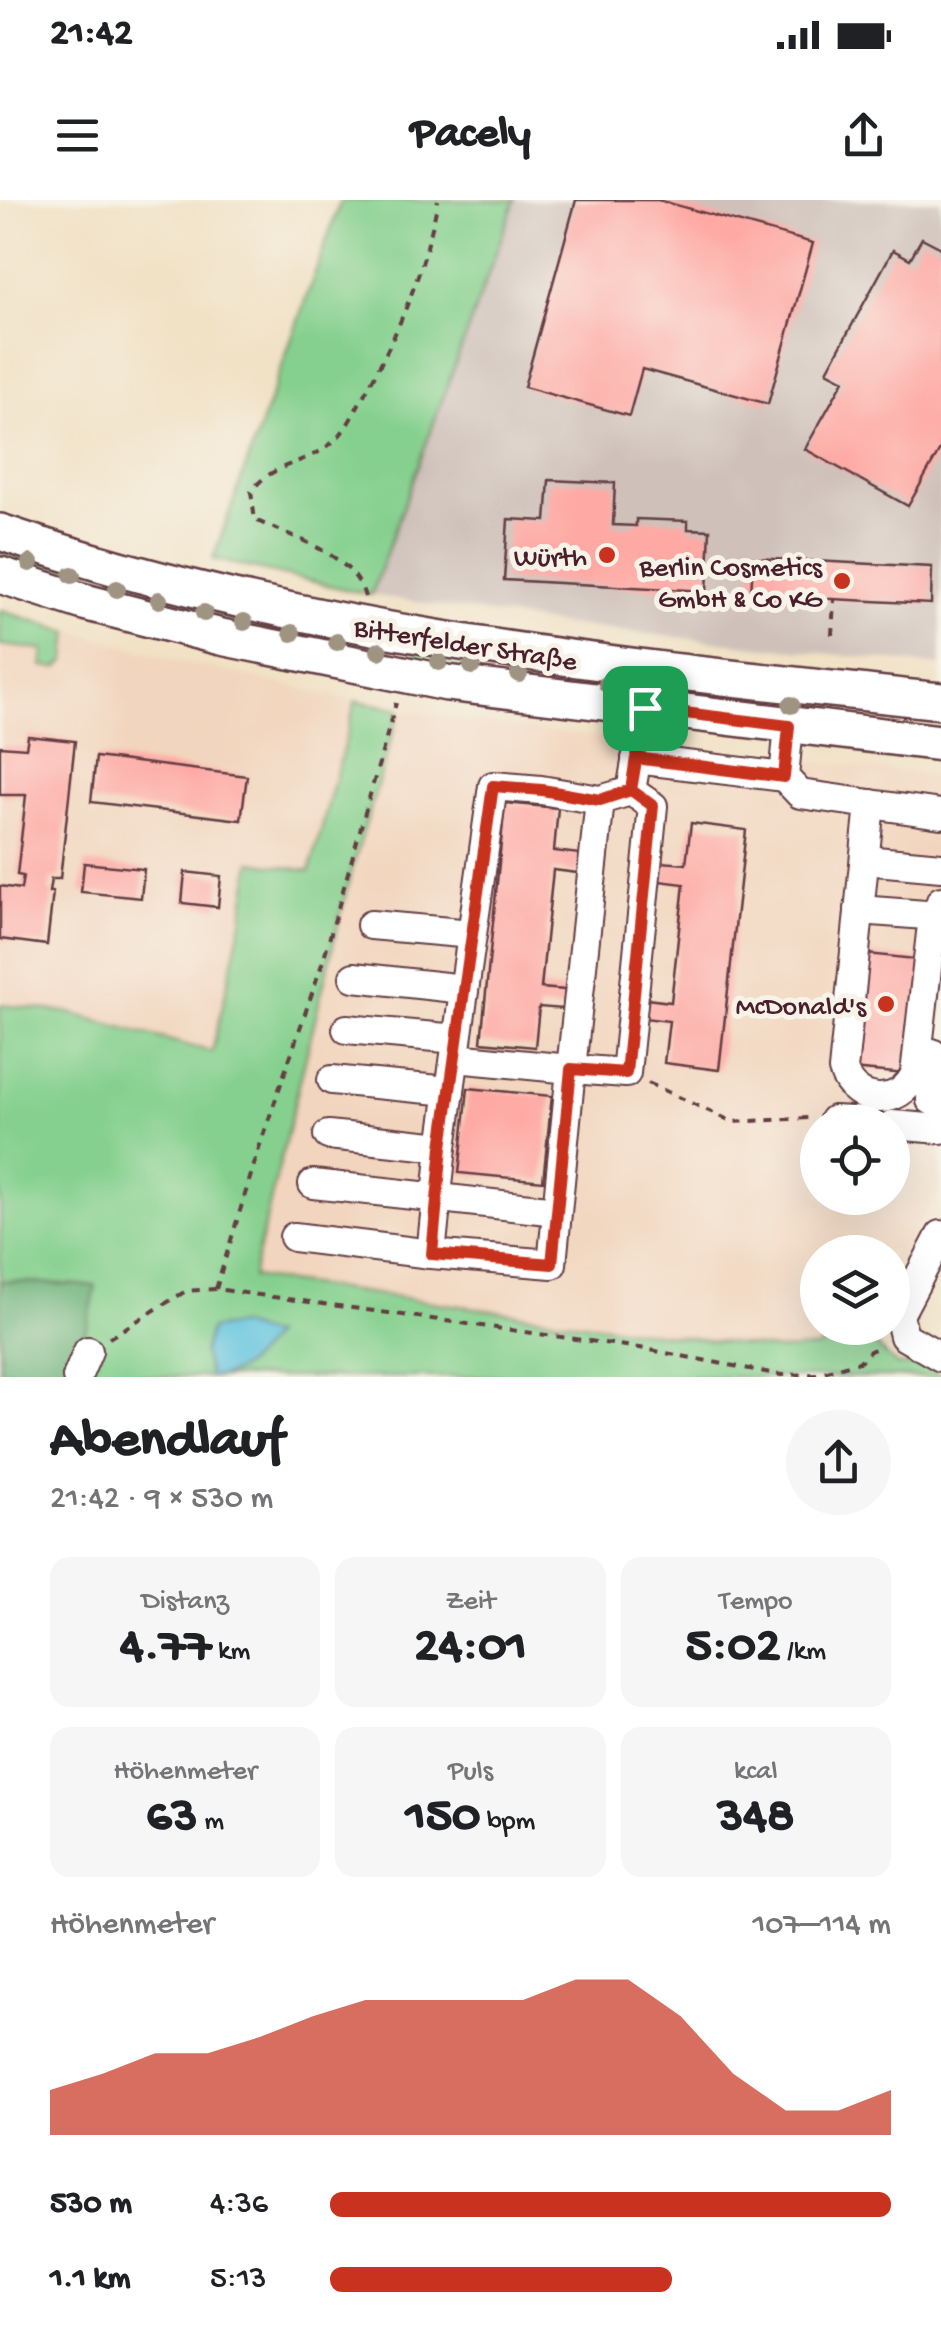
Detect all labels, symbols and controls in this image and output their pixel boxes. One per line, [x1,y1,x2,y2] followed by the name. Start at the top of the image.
[50,13,133,57] text: 21:42
[50,108,105,163] icon: menu
[836,108,891,163] icon: share
[410,109,531,162] text: Pacely
[514,543,587,576] place label: Würth
[596,544,618,566] marker: Würth
[638,553,823,618] place label: Berlin Cosmetics GmbH & Co KG
[831,570,853,592] marker: Berlin Cosmetics GmbH & Co KG
[350,612,580,680] street label: Bitterfelder Straße
[603,666,688,751] pin
[618,681,673,736] icon: arrive
[735,992,867,1025] place label: McDonald's
[875,993,897,1015] marker: McDonald's
[800,1105,910,1345] map controls
[800,1105,910,1215] button: locate
[800,1235,910,1345] button: layers
[786,1410,891,1515] button: share
[50,1411,284,1475] text: Abendlauf
[50,1481,273,1519] text: 21:42 · 9 × 530 m
[142,1586,229,1619] text: Distanz
[445,1586,496,1619] text: Zeit
[719,1586,793,1619] text: Tempo
[120,1619,211,1678] text: 4.77
[414,1619,527,1678] text: 24:01
[686,1619,780,1678] text: 5:02
[211,1636,250,1669] text: km
[780,1636,826,1669] text: /km
[113,1756,257,1789] text: Höhenmeter
[448,1756,493,1789] text: Puls
[734,1756,778,1789] text: kcal
[146,1789,198,1848] text: 63
[406,1789,480,1848] text: 150
[717,1789,794,1848] text: 348
[198,1806,224,1839] text: m
[480,1806,535,1839] text: bpm
[50,1907,214,1945] text: Höhenmeter
[752,1907,891,1945] text: 107–114 m
[50,2186,132,2224] text: 530 m
[210,2186,268,2224] text: 4:36
[50,2261,130,2299] text: 1.1 km
[210,2261,266,2299] text: 5:13

